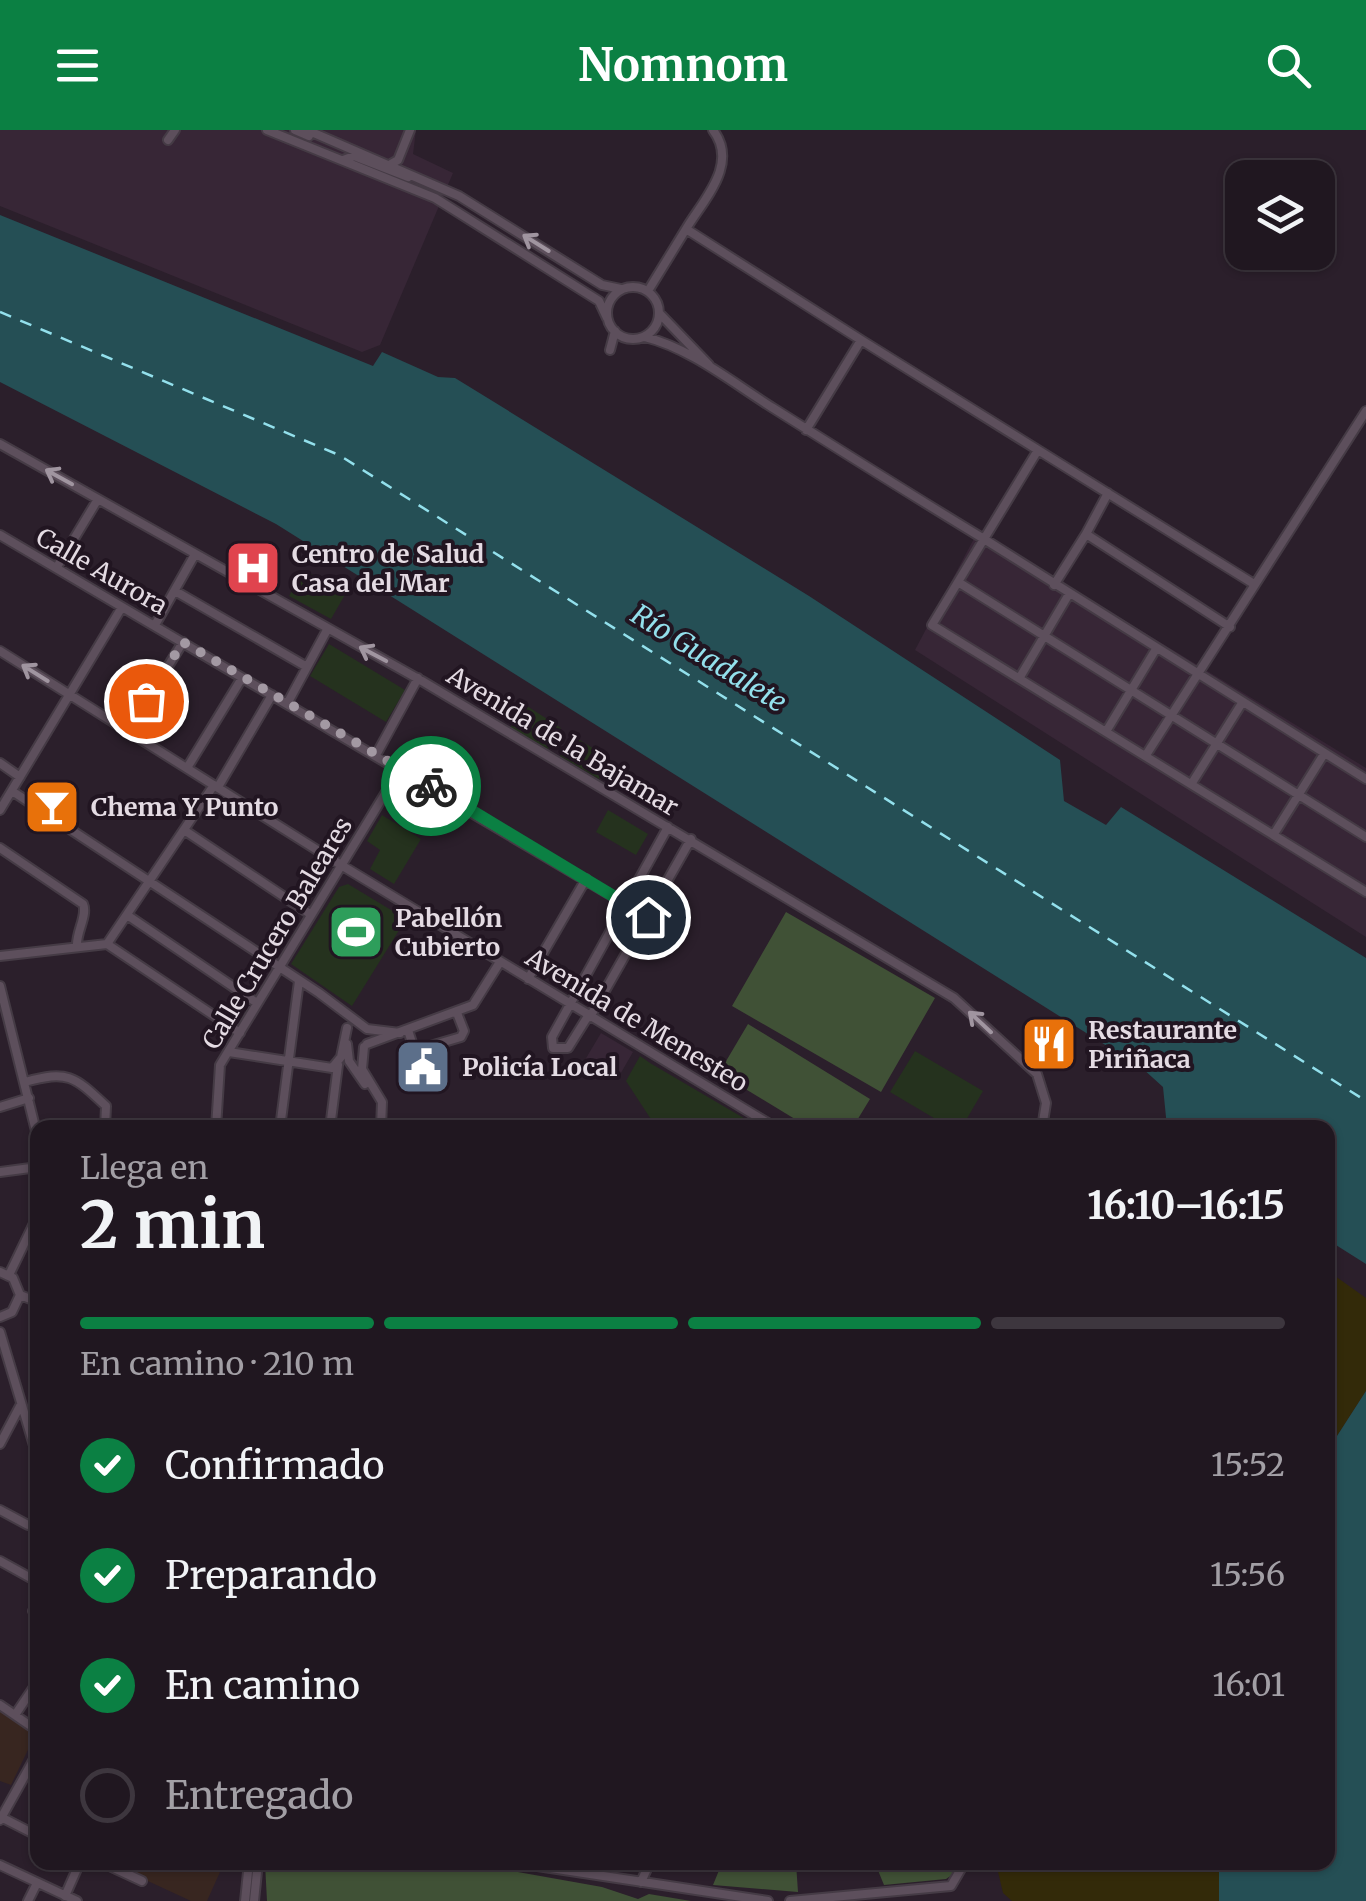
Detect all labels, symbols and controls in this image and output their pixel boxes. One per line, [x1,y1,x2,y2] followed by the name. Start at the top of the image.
[578,37,788,93] text: Nomnom
[50,38,105,93] icon: menu
[1261,38,1316,93] icon: search
[1225,160,1335,270] map controls
[1225,160,1335,270] button: layers
[522,233,550,254] one-way arrow
[45,467,75,487] one-way arrow
[31,520,173,622] street label: Calle Aurora
[223,538,283,598] hospital icon: Centro de Salud Casa del Mar
[292,538,484,599] place label: Centro de Salud Casa del Mar
[625,596,793,720] water label: Río Guadalete
[359,644,388,663] one-way arrow
[104,659,189,744] pin
[441,659,685,823] street label: Avenida de la Bajamar
[21,662,49,683] one-way arrow
[119,674,174,729] icon: bag
[381,736,481,836] courier
[404,759,459,814] icon: bike
[22,777,82,837] bar icon: Chema Y Punto
[91,791,278,823] place label: Chema Y Punto
[195,811,359,1055] street label: Calle Crucero Baleares
[606,875,691,960] pin
[621,890,676,945] icon: home
[326,902,386,962] sports icon: Pabellón Cubierto
[395,902,502,963] place label: Pabellón Cubierto
[519,941,754,1099] street label: Avenida de Menesteo
[968,1011,993,1034] one-way arrow
[1019,1014,1079,1074] restaurant icon: Restaurante Piriñaca
[1088,1014,1237,1075] place label: Restaurante Piriñaca
[393,1037,453,1097] public building icon: Policía Local
[462,1051,617,1083] place label: Policía Local
[80,1148,208,1188] text: Llega en
[1087,1182,1285,1229] text: 16:10–16:15
[80,1184,265,1266] text: 2 min
[80,1344,354,1384] text: En camino · 210 m
[80,1438,135,1493] icon: check
[165,1442,385,1489] text: Confirmado
[1211,1445,1285,1485] text: 15:52
[80,1548,135,1603] icon: check
[165,1552,377,1599] text: Preparando
[1210,1555,1285,1595] text: 15:56
[80,1658,135,1713] icon: check
[165,1662,360,1709] text: En camino
[1212,1665,1285,1705] text: 16:01
[165,1772,354,1819] text: Entregado

